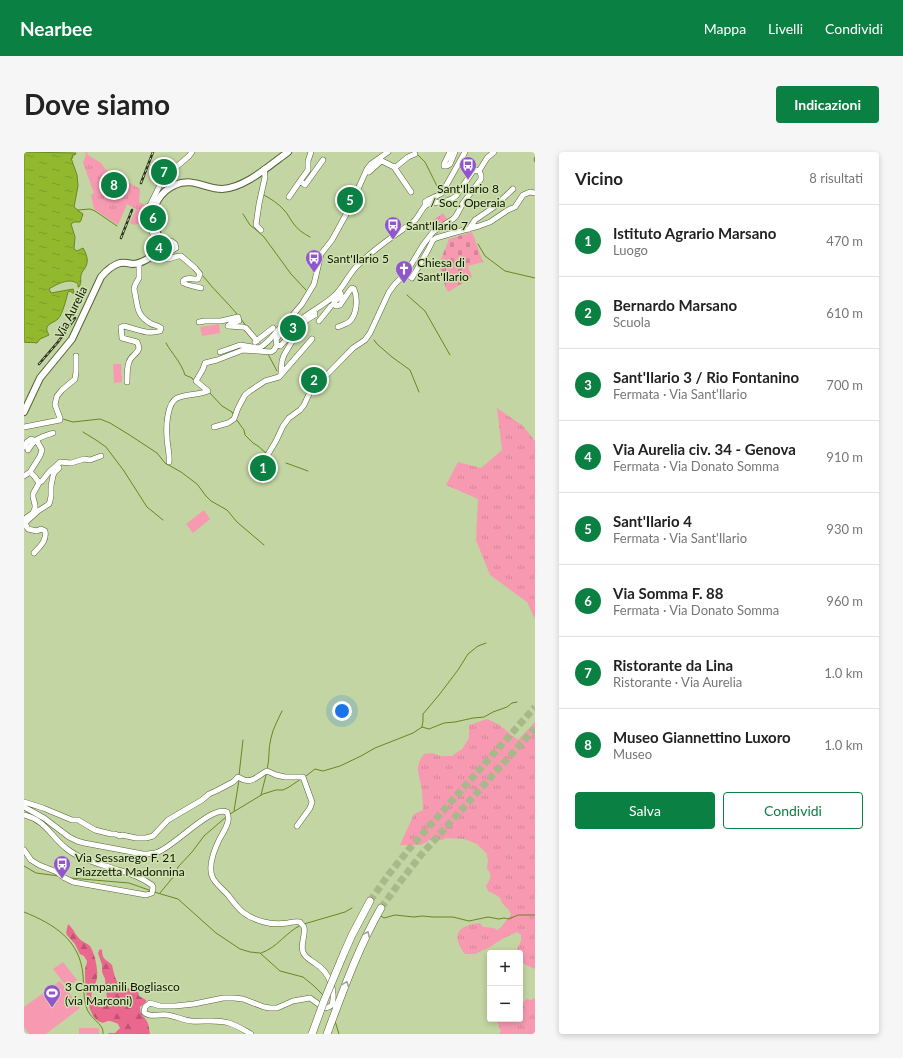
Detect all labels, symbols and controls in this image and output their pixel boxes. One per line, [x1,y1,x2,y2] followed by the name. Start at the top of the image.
[20,17,92,40] text: Nearbee
[704,20,746,37] text: Mappa
[768,20,803,37] text: Livelli
[825,20,883,37] text: Condividi
[776,86,879,123] button: Indicazioni
[24,87,170,121] text: Dove siamo
[458,155,478,180] bus stop icon: Sant'Ilario 8 / Soc. Operaia
[151,157,177,187] pin: 7
[575,168,623,189] text: Vicino
[101,170,127,200] pin: 8
[809,170,863,186] text: 8 risultati
[430,181,506,210] place label: Sant'Ilario 8 / Soc. Operaia
[337,185,363,215] pin: 5
[140,203,166,233] pin: 6
[383,215,403,240] bus stop icon: Sant'Ilario 7
[406,218,468,233] place label: Sant'Ilario 7
[613,224,776,242] text: Istituto Agrario Marsano
[146,233,172,263] pin: 4
[584,233,592,249] text: 1
[826,233,863,249] text: 470 m
[613,242,648,258] text: Luogo
[304,248,324,273] bus stop icon: Sant'Ilario 5
[327,251,389,266] place label: Sant'Ilario 5
[417,255,469,284] place label: Chiesa di Sant'Ilario
[394,259,414,284] church icon: Chiesa di Sant'Ilario
[52,283,91,341] street label: Via Aurelia
[613,296,737,314] text: Bernardo Marsano
[584,305,592,321] text: 2
[826,305,863,321] text: 610 m
[280,313,306,343] pin: 3
[613,314,650,330] text: Scuola
[301,365,327,395] pin: 2
[613,368,799,386] text: Sant'Ilario 3 / Rio Fontanino
[584,377,592,393] text: 3
[826,377,863,393] text: 700 m
[613,386,747,402] text: Fermata · Via Sant'Ilario
[613,440,796,458] text: Via Aurelia civ. 34 - Genova
[584,449,592,465] text: 4
[826,449,863,465] text: 910 m
[250,453,276,483] pin: 1
[613,458,779,474] text: Fermata · Via Donato Somma
[613,512,692,530] text: Sant'Ilario 4
[584,521,592,537] text: 5
[826,521,863,537] text: 930 m
[613,530,747,546] text: Fermata · Via Sant'Ilario
[613,584,724,602] text: Via Somma F. 88
[584,593,592,609] text: 6
[826,593,863,609] text: 960 m
[613,602,779,618] text: Fermata · Via Donato Somma
[613,656,733,674] text: Ristorante da Lina
[584,665,592,681] text: 7
[824,665,863,681] text: 1.0 km
[613,674,742,690] text: Ristorante · Via Aurelia
[332,701,352,721] your location
[613,728,791,746] text: Museo Giannettino Luxoro
[584,737,592,753] text: 8
[824,737,863,753] text: 1.0 km
[613,746,652,762] text: Museo
[575,792,715,829] button: Salva
[723,792,863,829] button: Condividi
[75,850,185,879] place label: Via Sessarego F. 21 Piazzetta Madonnina
[52,854,72,879] bus stop icon: Via Sessarego F. 21 Piazzetta Madonnina
[362,931,370,938] one-way arrow
[487,950,523,1022] map controls
[487,950,523,986] button: +
[65,979,180,1008] place label: 3 Campanili Bogliasco (via Marconi)
[341,981,349,988] one-way arrow
[42,983,62,1008] sports icon: 3 Campanili Bogliasco (via Marconi)
[487,986,523,1022] button: −

